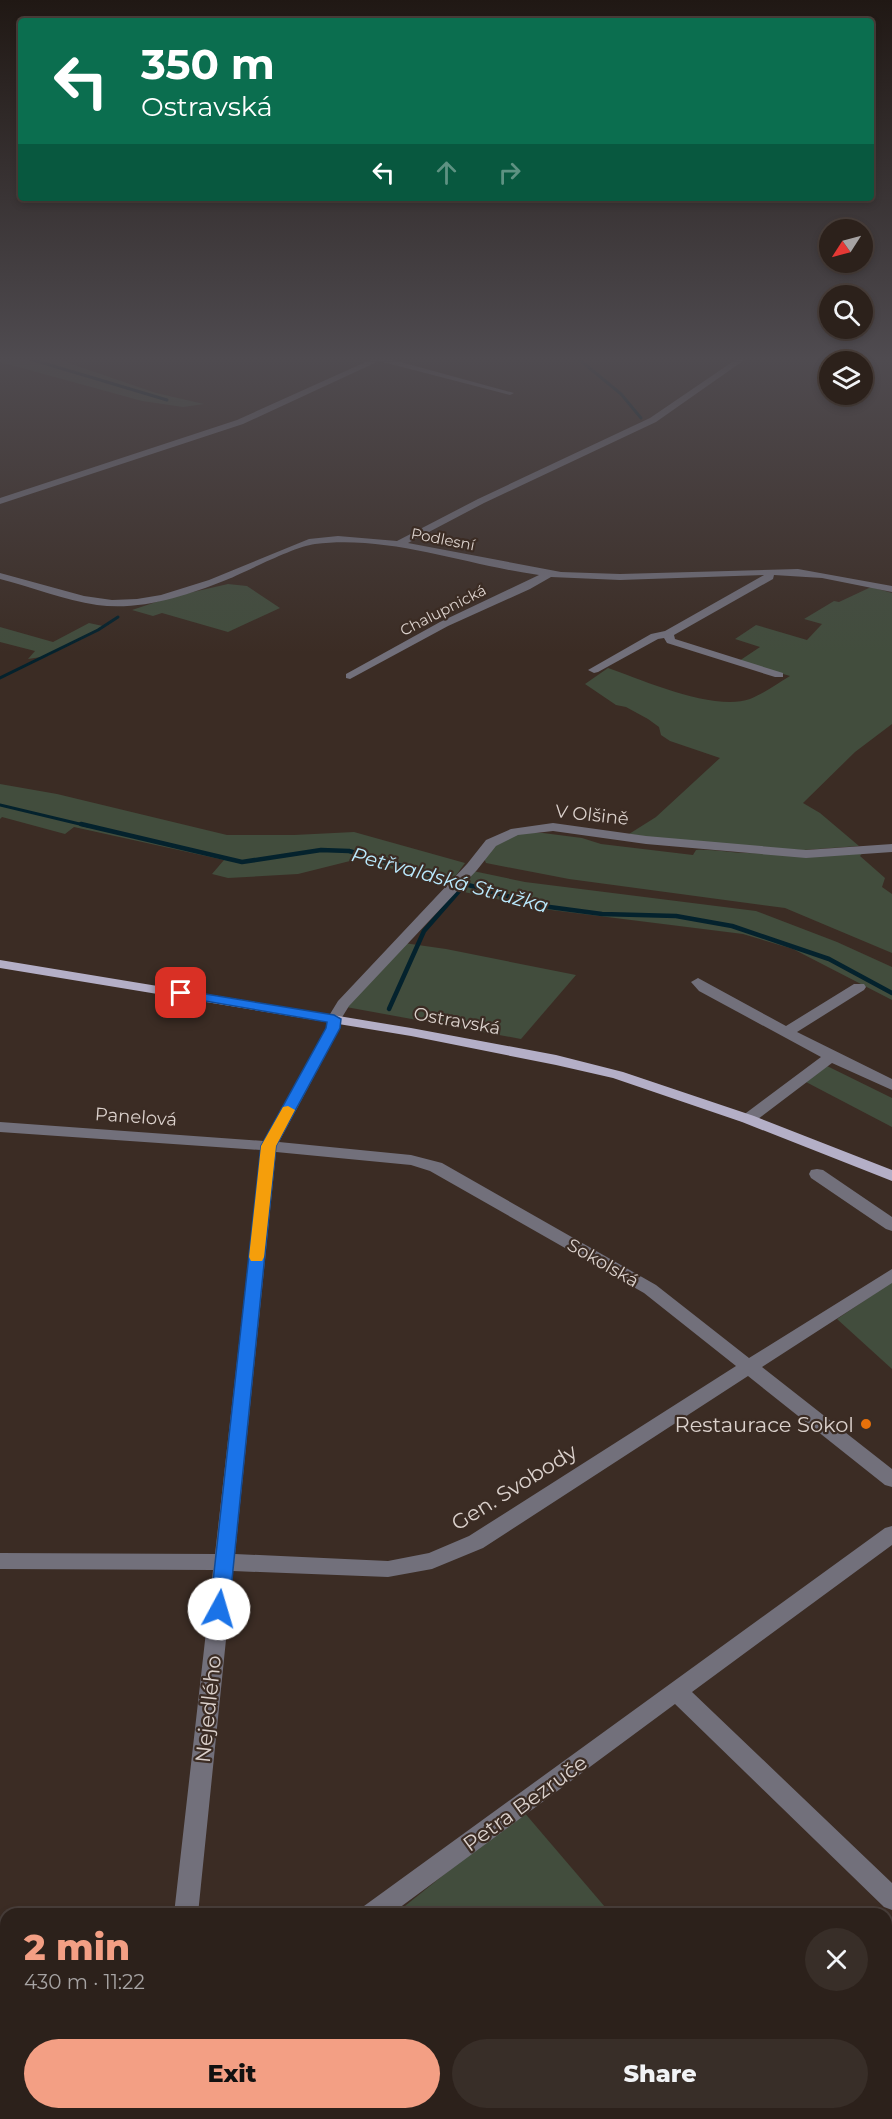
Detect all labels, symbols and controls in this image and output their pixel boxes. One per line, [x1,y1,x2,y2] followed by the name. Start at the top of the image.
[141,38,275,90] text: 350 m
[42,42,120,120] icon: left
[141,90,273,123] text: Ostravská
[367,156,400,189] icon: left
[430,156,463,189] icon: ahead
[493,156,526,189] icon: right
[819,219,873,273] north arrow
[819,219,873,405] map controls
[819,285,873,339] button: search
[819,351,873,405] button: layers
[409,523,478,555] street label: Podlesní
[397,580,489,640] street label: Chalupnická
[554,800,630,830] street label: V Olšině
[349,842,551,918] water label: Petřvaldská Stružka
[155,967,206,1018] pin
[164,976,197,1009] icon: arrive
[412,1003,502,1039] street label: Ostravská
[94,1103,178,1131] street label: Panelová
[563,1234,643,1292] street label: Sokolská
[674,1412,854,1437] place label: Restaurace Sokol
[859,1417,873,1431] marker: Restaurace Sokol
[447,1438,582,1535] street label: Gen. Svobody
[187,1577,251,1641] position arrow
[190,1654,226,1764] street label: Nejedlého
[458,1750,592,1856] street label: Petra Bezruče
[24,1925,130,1969] text: 2 min
[805,1928,868,1991] button: close
[24,1970,145,1994] text: 430 m · 11:22
[24,2039,440,2108] button: Exit
[452,2039,868,2108] button: Share

